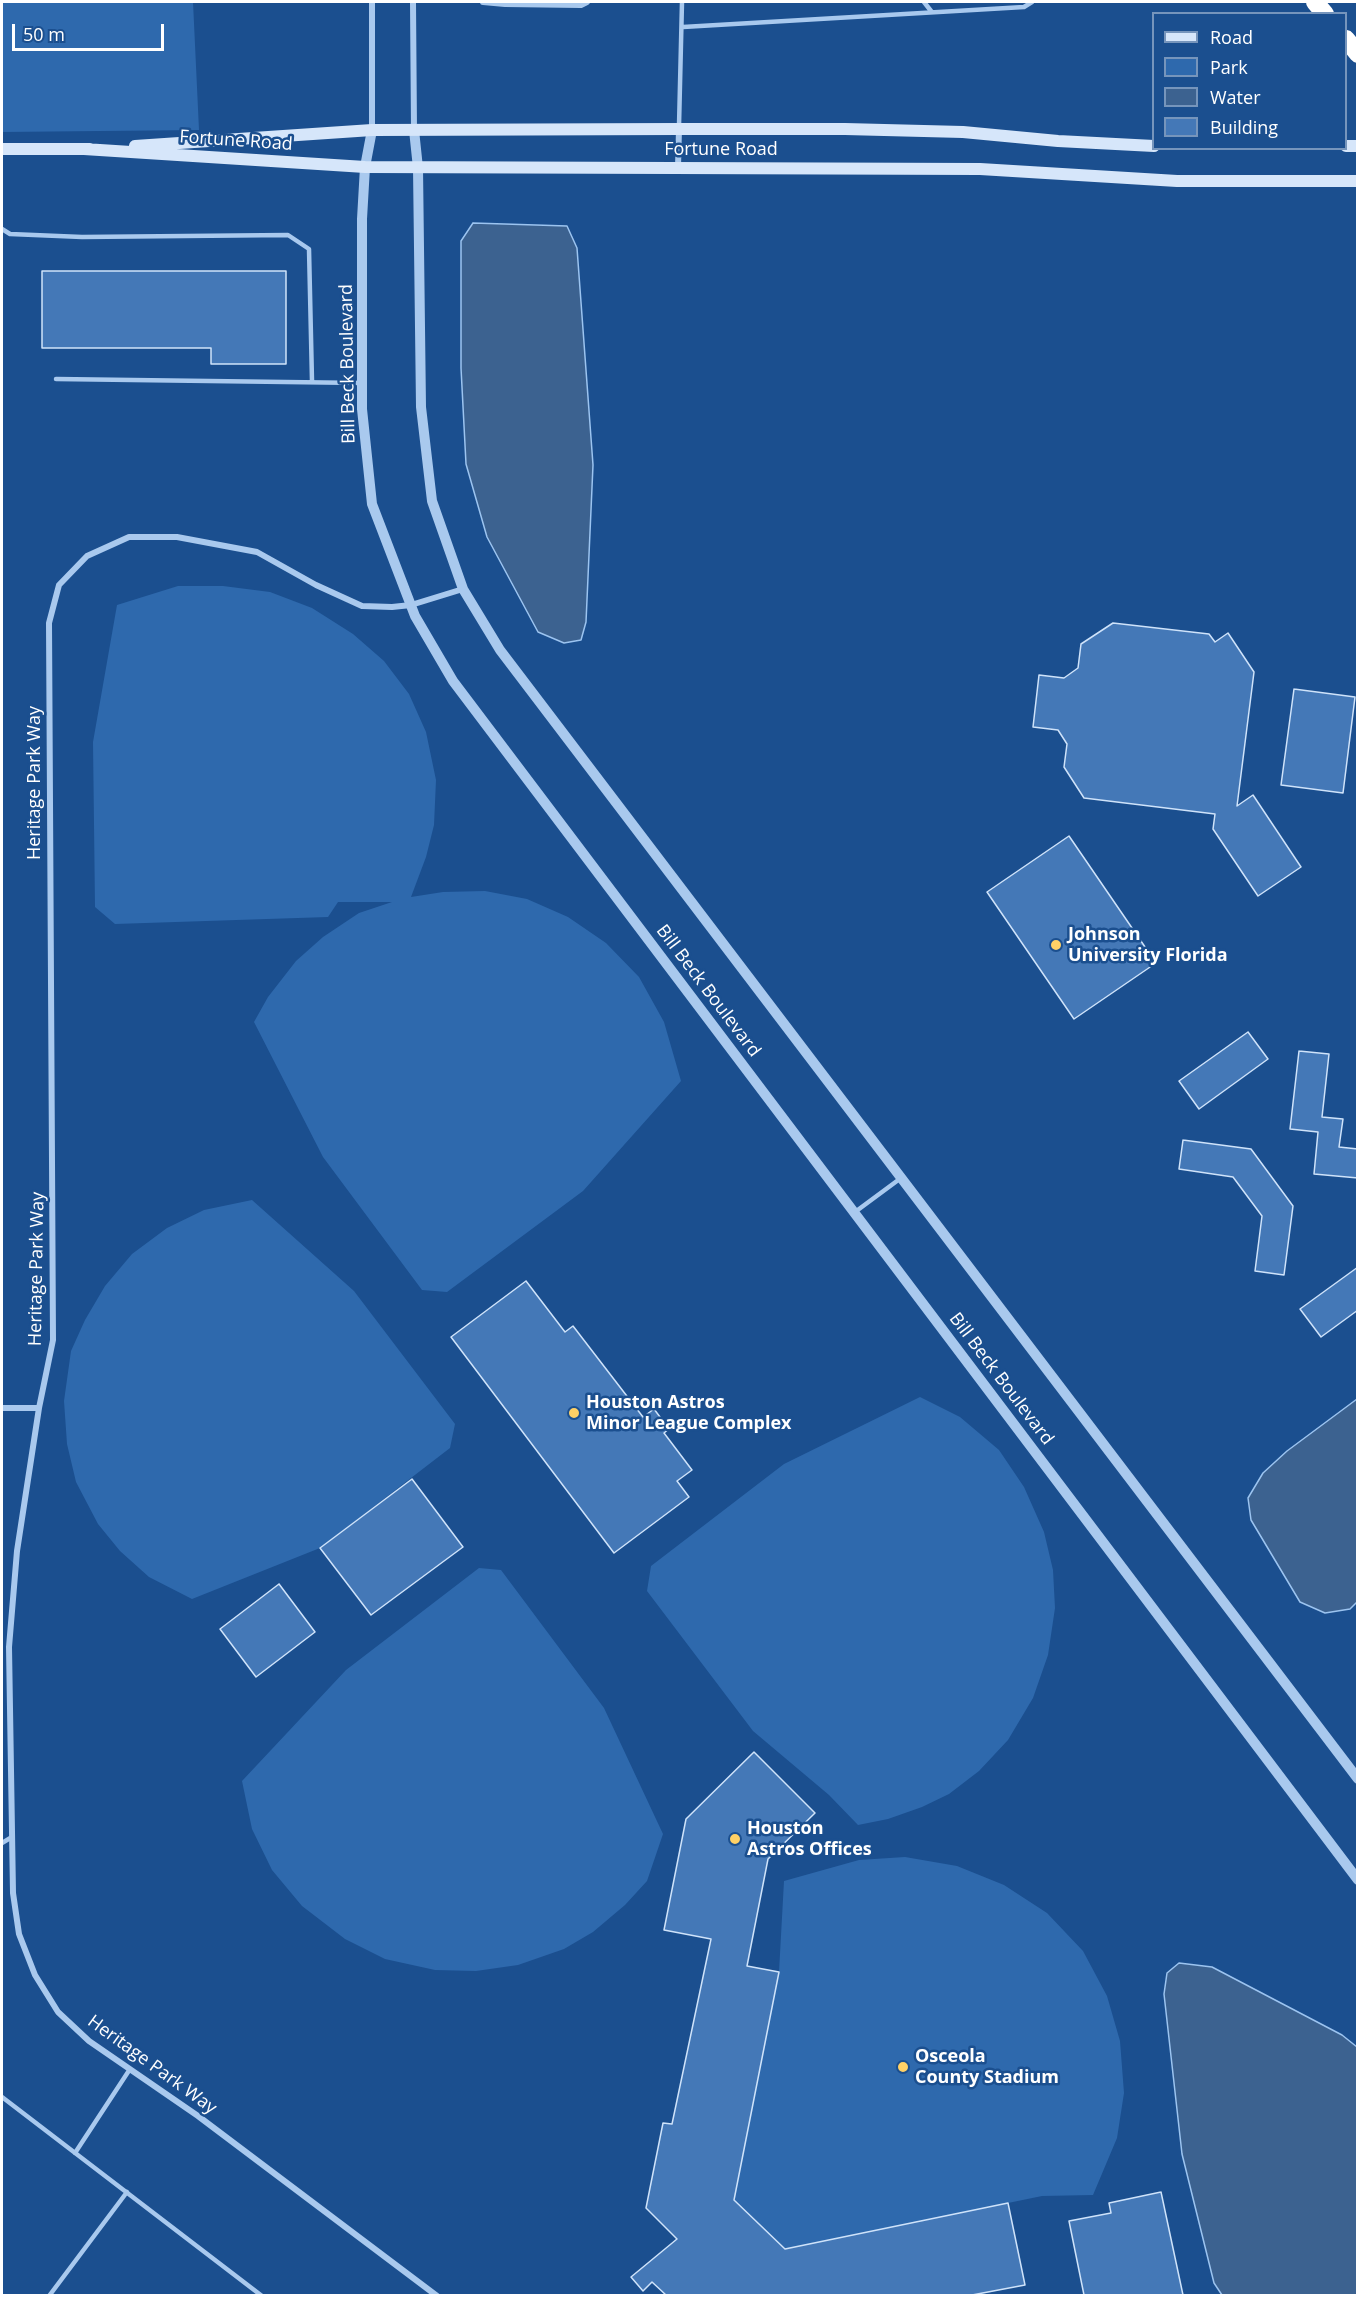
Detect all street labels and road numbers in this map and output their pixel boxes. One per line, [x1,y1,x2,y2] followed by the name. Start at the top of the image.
[179,126,293,156] street label: Fortune Road
[664,139,778,161] street label: Fortune Road
[336,284,360,444] street label: Bill Beck Boulevard
[24,706,46,860] street label: Heritage Park Way
[651,921,765,1061] street label: Bill Beck Boulevard
[25,1192,49,1346] street label: Heritage Park Way
[944,1309,1058,1449] street label: Bill Beck Boulevard
[83,2011,221,2119] street label: Heritage Park Way

